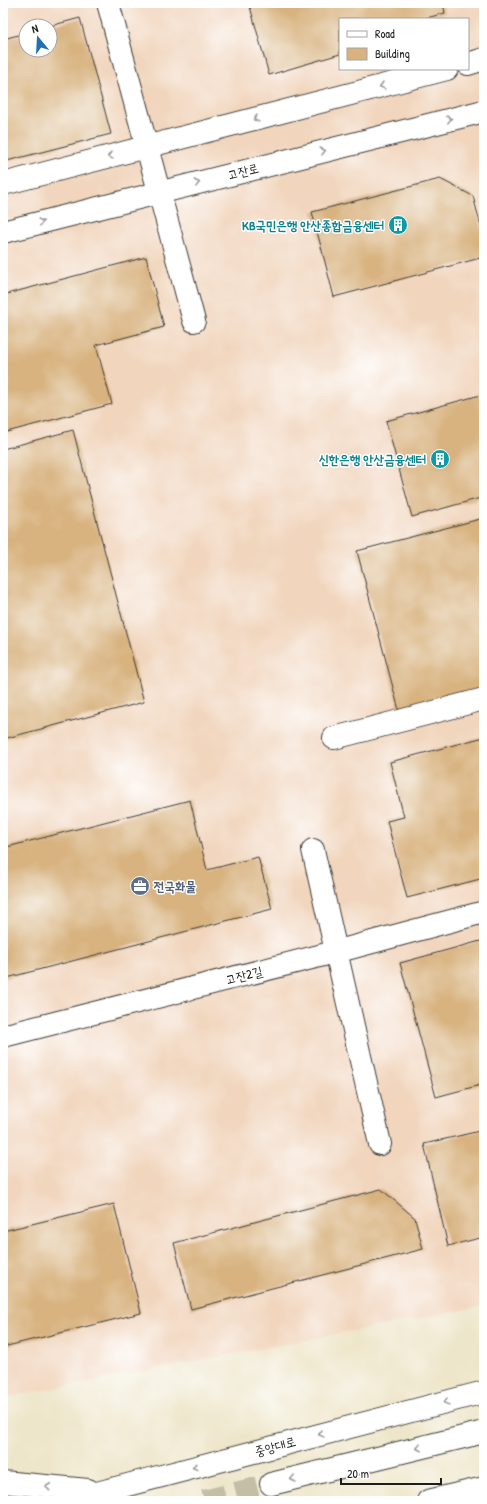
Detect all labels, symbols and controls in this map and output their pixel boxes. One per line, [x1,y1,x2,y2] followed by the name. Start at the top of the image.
[18,18,58,58] north arrow
[339,18,469,70] legend
[30,21,40,36] text: N
[375,25,395,42] text: Road
[375,45,410,62] text: Building
[379,81,386,90] one-way arrow
[253,114,260,122] one-way arrow
[446,116,453,124] one-way arrow
[320,147,327,156] one-way arrow
[107,152,114,160] one-way arrow
[226,158,260,184] street label: 고잔로
[193,179,200,188] one-way arrow
[387,214,409,236] building icon: KB국민은행 안산종합금융센터
[242,216,384,234] place label: KB국민은행 안산종합금융센터
[38,219,44,227] one-way arrow
[429,448,451,470] building icon: 신한은행 안산금융센터
[318,450,426,468] place label: 신한은행 안산금융센터
[129,875,151,897] office icon: 전국화물
[153,877,196,895] place label: 전국화물
[224,962,264,988] street label: 고잔2길
[443,1397,450,1405] one-way arrow
[317,1430,324,1438] one-way arrow
[252,1432,298,1460] street label: 중앙대로
[416,1444,422,1452] one-way arrow
[341,1460,441,1486] scale bar
[192,1463,198,1471] one-way arrow
[347,1465,369,1482] text: 20 m
[289,1474,296,1483] one-way arrow
[45,1482,51,1491] one-way arrow

